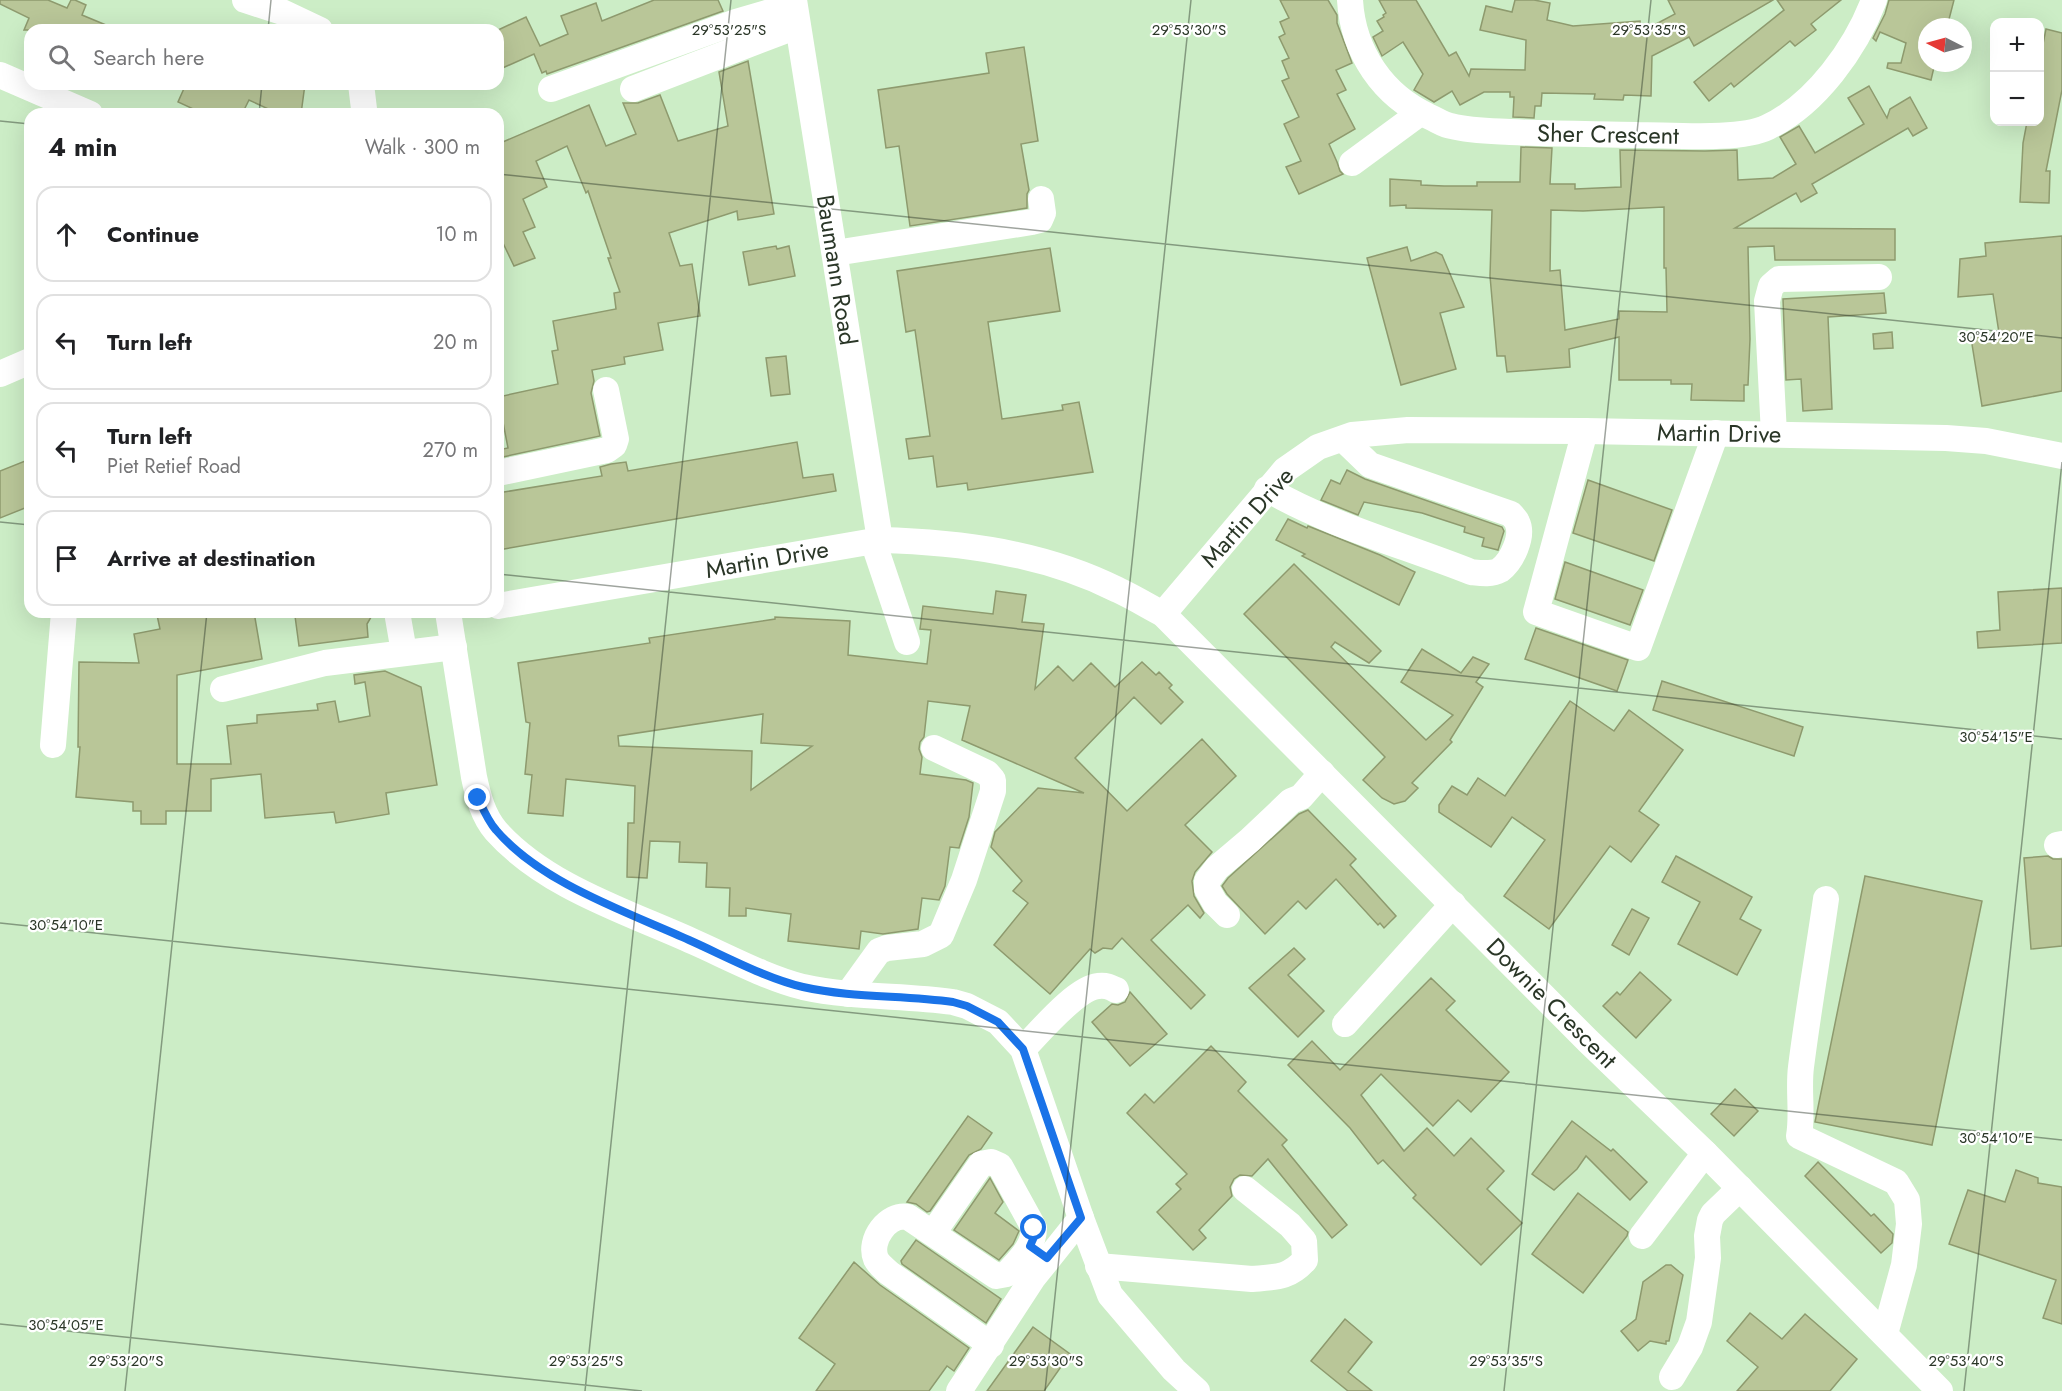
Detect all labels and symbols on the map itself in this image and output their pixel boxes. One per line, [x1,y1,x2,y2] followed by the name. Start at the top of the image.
[1918,18,1972,72] north arrow
[692,19,766,41] text: 29°53'25"S
[1152,19,1226,41] text: 29°53'30"S
[1612,19,1686,41] text: 29°53'35"S
[1537,115,1680,153] street label: Sher Crescent
[808,192,866,348] street label: Baumann Road
[1958,326,2034,348] text: 30°54'20"E
[1657,414,1781,452] street label: Martin Drive
[1192,459,1302,575] street label: Martin Drive
[703,531,831,587] street label: Martin Drive
[1959,726,2033,748] text: 30°54'15"E
[464,784,490,810] route end
[29,914,103,936] text: 30°54'10"E
[1479,930,1625,1076] street label: Downie Crescent
[1959,1127,2033,1149] text: 30°54'10"E
[1020,1214,1046,1240] route start
[28,1314,104,1336] text: 30°54'05"E
[88,1350,164,1372] text: 29°53'20"S
[549,1350,623,1372] text: 29°53'25"S
[1009,1350,1083,1372] text: 29°53'30"S
[1469,1350,1543,1372] text: 29°53'35"S
[1928,1350,2004,1372] text: 29°53'40"S

